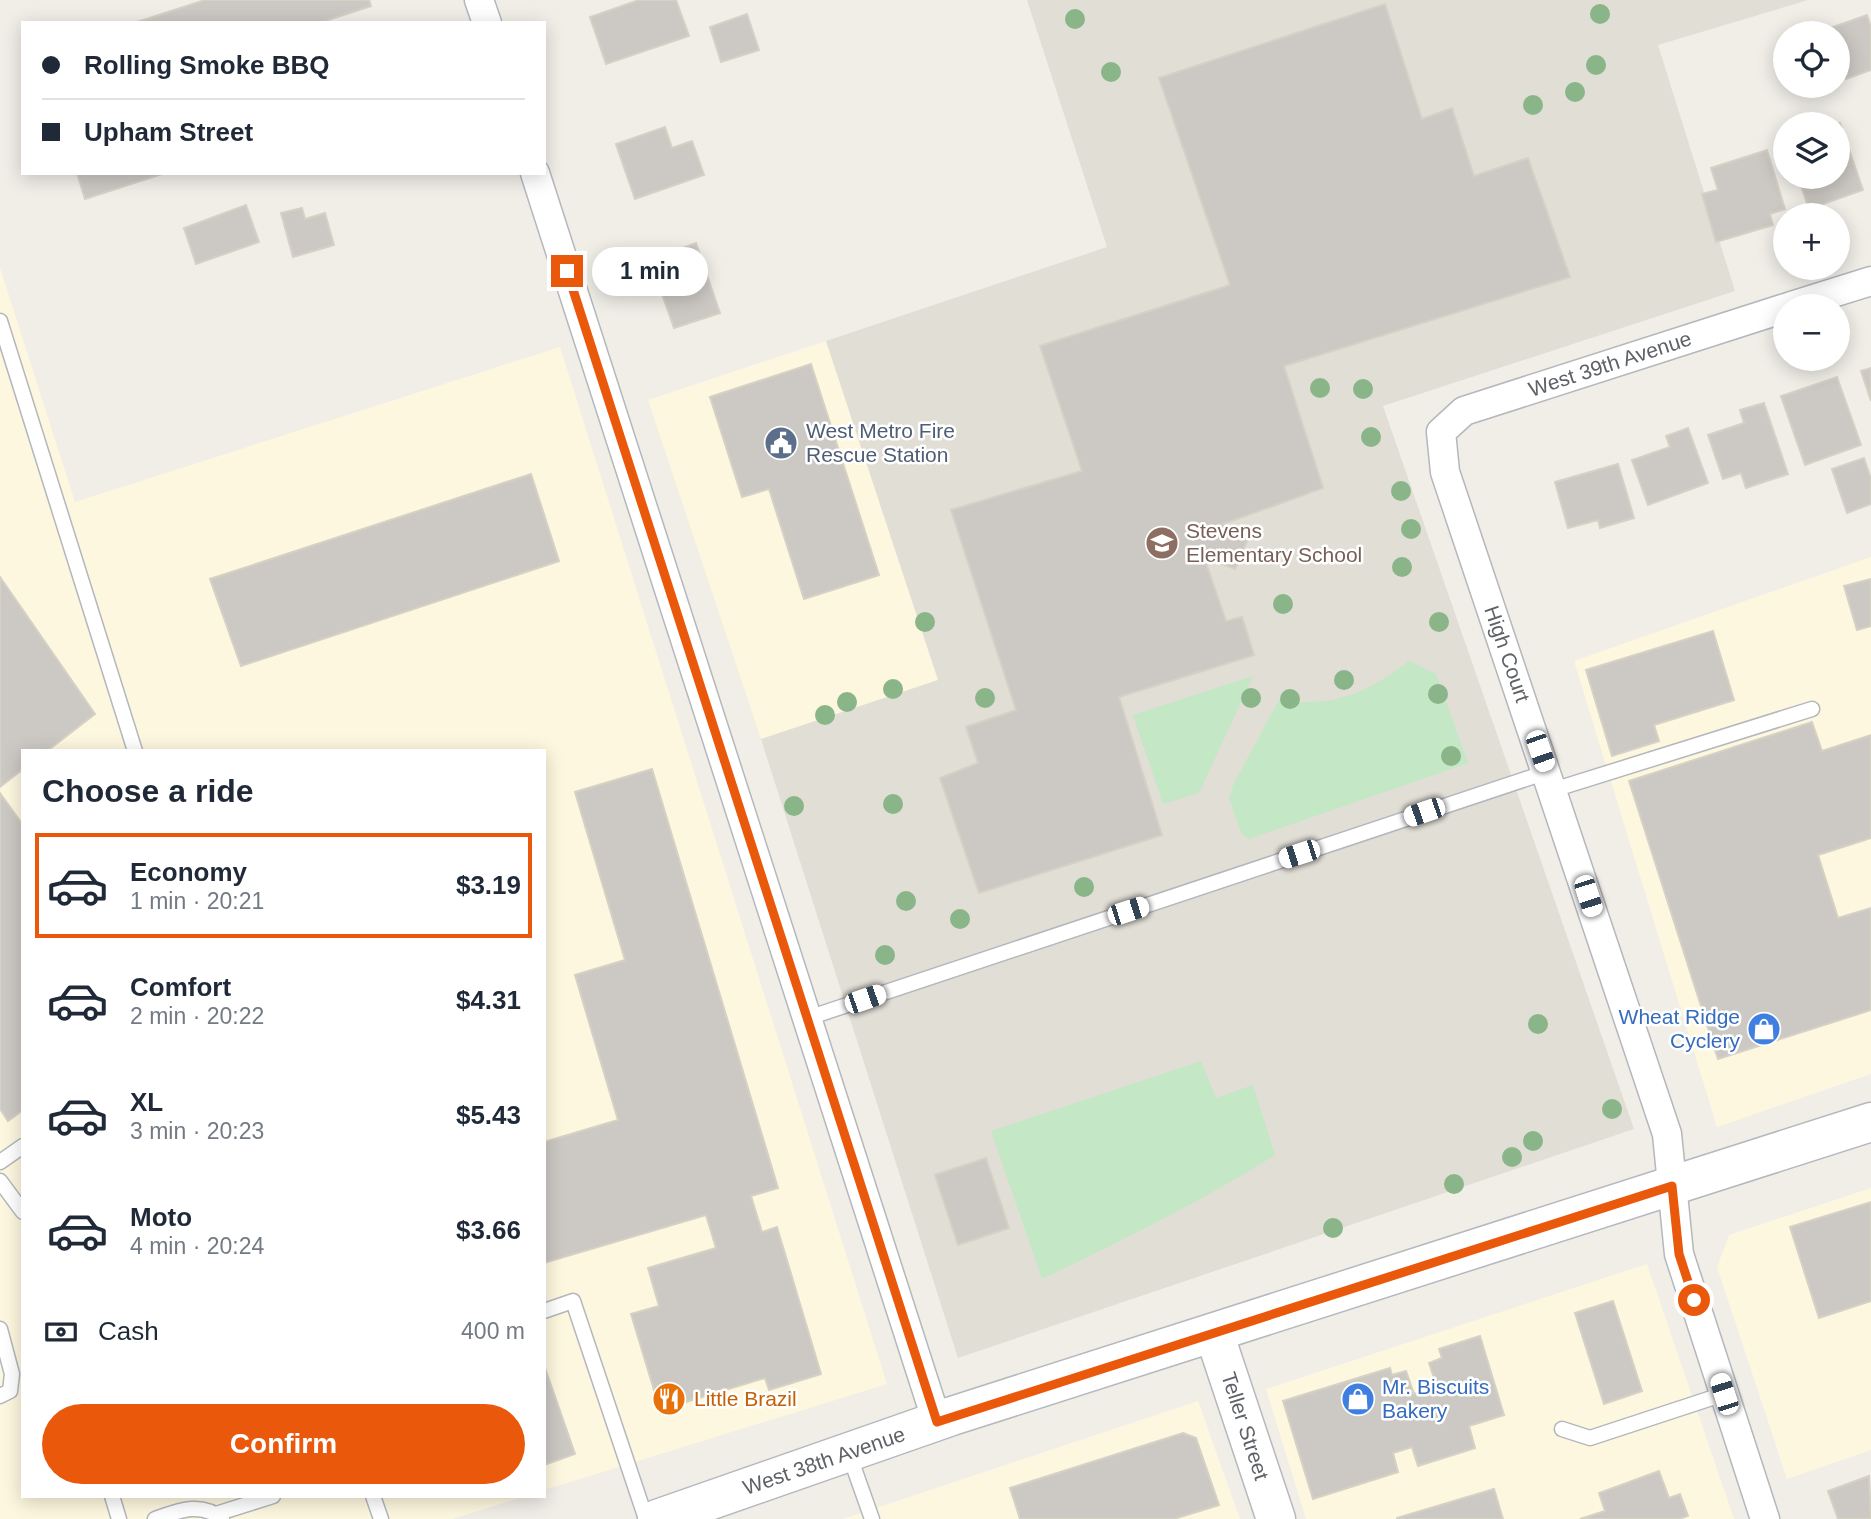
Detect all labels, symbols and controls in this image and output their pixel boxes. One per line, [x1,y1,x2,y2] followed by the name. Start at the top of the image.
[1773,21,1850,371] map controls
[1773,21,1850,98] button: locate
[84,50,330,80] text: Rolling Smoke BBQ
[1773,112,1850,189] button: layers
[84,117,253,147] text: Upham Street
[1773,203,1850,280] button: +
[592,246,707,296] callout: 1 min
[551,255,583,287] route end
[620,258,680,284] text: 1 min
[1773,294,1850,371] button: −
[1526,326,1694,401] street label: West 39th Avenue
[806,419,955,466] place label: West Metro Fire Rescue Station
[762,424,800,462] public building icon: West Metro Fire Rescue Station
[1186,519,1362,566] place label: Stevens Elementary School
[1143,524,1181,562] school or university icon: Stevens Elementary School
[1480,603,1535,705] street label: High Court
[1524,728,1557,774] car
[42,773,254,809] text: Choose a ride
[1401,795,1448,829] car
[1276,838,1323,870] car
[46,854,109,917] icon: car
[130,857,247,887] text: Economy
[456,870,521,900] text: $3.19
[1572,873,1605,919] car
[130,888,264,914] text: 1 min · 20:21
[1105,895,1152,927] car
[46,969,109,1032] icon: car
[130,972,231,1002] text: Comfort
[842,982,889,1016] car
[456,985,521,1015] text: $4.31
[130,1003,264,1029] text: 2 min · 20:22
[1619,1005,1740,1052] place label: Wheat Ridge Cyclery
[1745,1010,1783,1048] shop icon: Wheat Ridge Cyclery
[46,1084,109,1147] icon: car
[130,1087,163,1117] text: XL
[456,1100,521,1130] text: $5.43
[130,1118,264,1144] text: 3 min · 20:23
[46,1199,109,1262] icon: car
[130,1202,192,1232] text: Moto
[456,1215,521,1245] text: $3.66
[130,1233,264,1259] text: 4 min · 20:24
[1678,1284,1710,1316] route start
[42,1313,80,1351] icon: cash
[98,1316,159,1346] text: Cash
[461,1318,525,1344] text: 400 m
[1217,1369,1274,1483] street label: Teller Street
[1708,1371,1741,1417] car
[1382,1375,1489,1422] place label: Mr. Biscuits Bakery
[650,1380,688,1418] restaurant icon: Little Brazil
[1339,1380,1377,1418] shop icon: Mr. Biscuits Bakery
[694,1387,797,1410] place label: Little Brazil
[42,1404,525,1484] button: Confirm
[740,1422,908,1499] street label: West 38th Avenue

